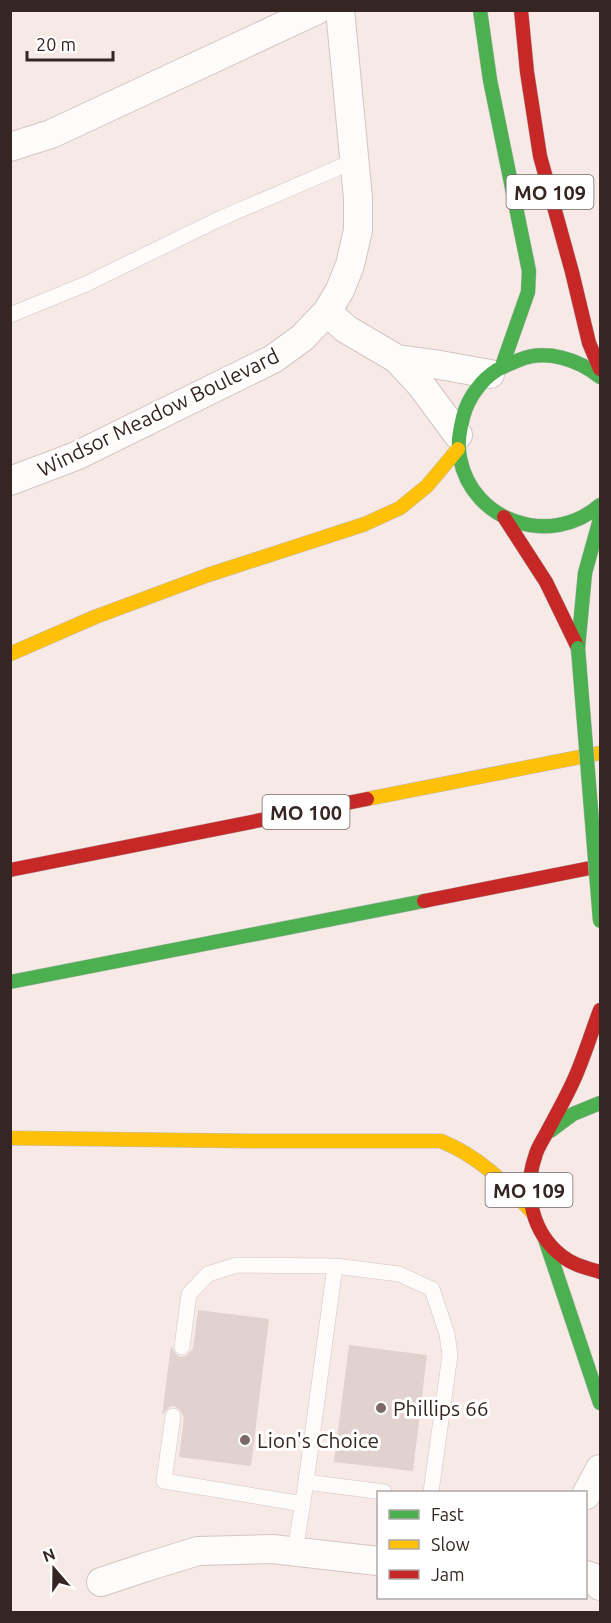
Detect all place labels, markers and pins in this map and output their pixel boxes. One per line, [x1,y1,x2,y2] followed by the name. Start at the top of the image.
[393,1396,489,1420] place label: Phillips 66
[374,1401,388,1415] marker: Phillips 66
[257,1428,379,1452] place label: Lion's Choice
[238,1433,252,1447] marker: Lion's Choice

